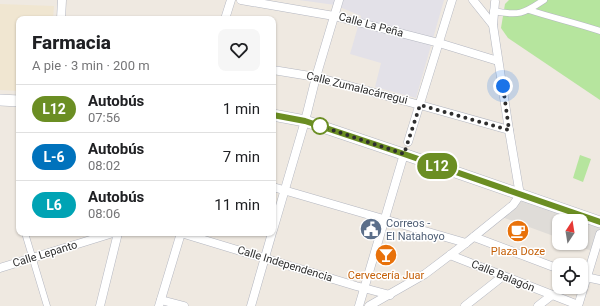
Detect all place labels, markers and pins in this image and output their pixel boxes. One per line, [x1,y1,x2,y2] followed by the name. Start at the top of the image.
[311,117,329,135] unlabelled marker
[358,216,384,242] public building icon: Correos - El Natahoyo
[386,217,445,243] place label: Correos - El Natahoyo
[505,218,531,244] cafe icon: Plaza Doze
[373,242,399,268] bar icon: Cervecería Juar
[491,245,545,258] place label: Plaza Doze
[348,269,425,282] place label: Cervecería Juar

